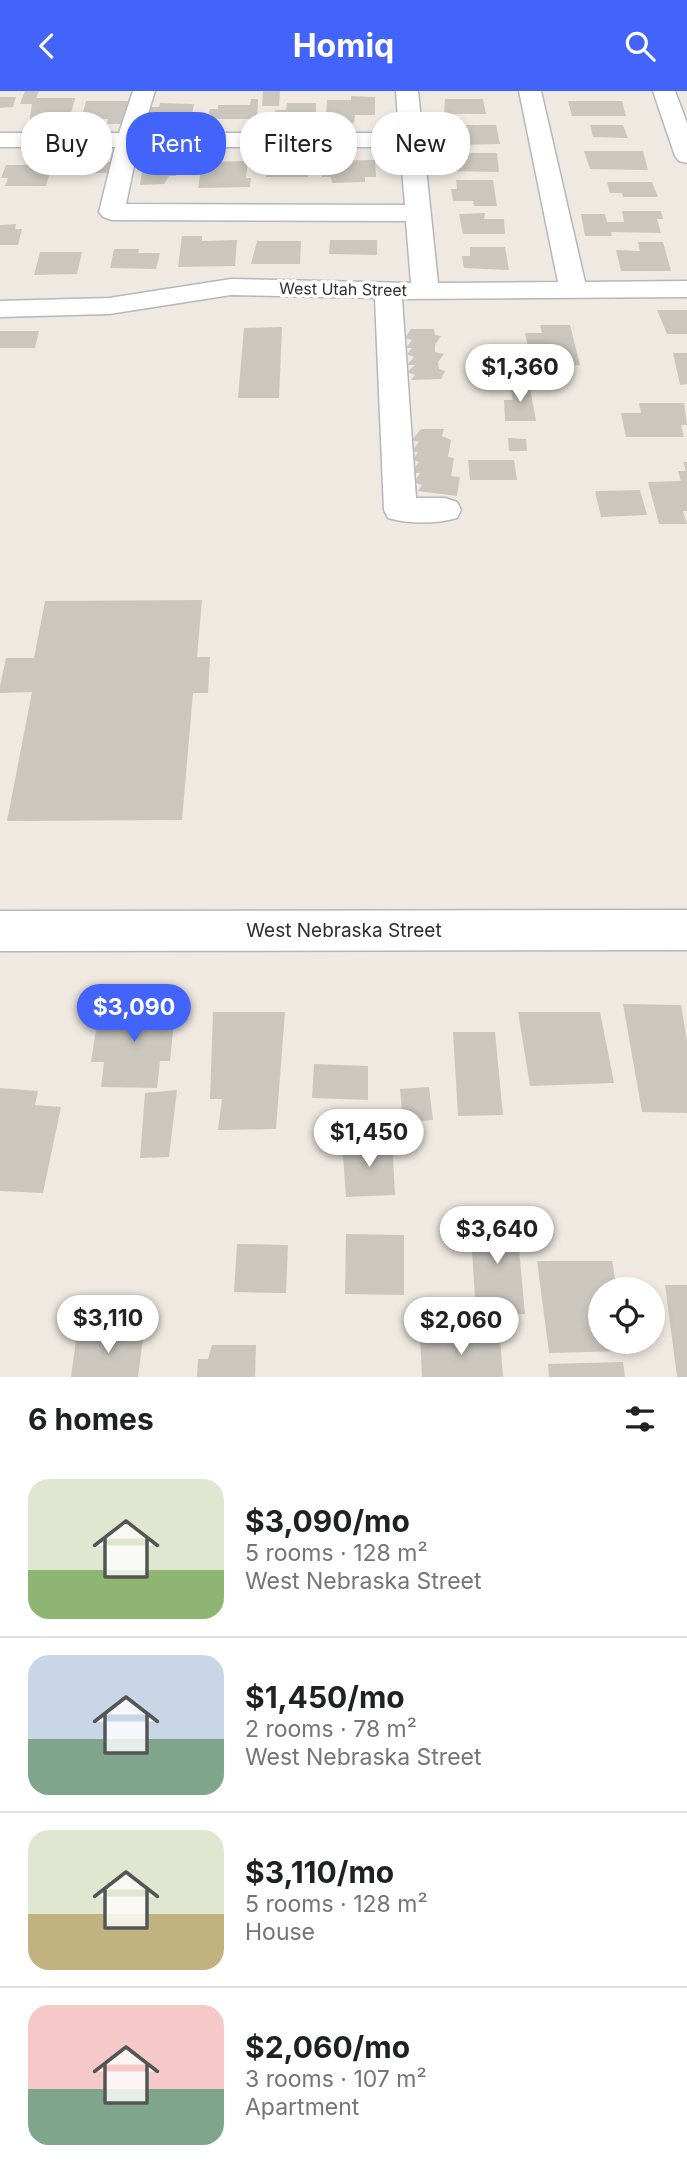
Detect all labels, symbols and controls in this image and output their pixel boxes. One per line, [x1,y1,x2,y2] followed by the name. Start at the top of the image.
[293,26,394,65] text: Homiq
[28,27,66,65] icon: back
[621,27,659,65] icon: search
[21,112,112,175] chip: Buy
[126,112,226,175] chip: Rent
[240,112,357,175] chip: Filters
[371,112,470,175] chip: New
[279,278,407,300] street label: West Utah Street
[463,345,577,404] pin: $1,360
[481,353,559,381] text: $1,360
[246,919,442,942] street label: West Nebraska Street
[77,985,191,1044] pin: $3,090
[93,993,175,1021] text: $3,090
[312,1109,426,1169] pin: $1,450
[330,1118,408,1146] text: $1,450
[440,1207,554,1266] pin: $3,640
[456,1215,538,1243] text: $3,640
[588,1277,665,1354] map controls
[588,1277,665,1354] button: locate
[51,1295,165,1355] pin: $3,110
[404,1297,518,1357] pin: $2,060
[73,1304,143,1332] text: $3,110
[420,1306,502,1334] text: $2,060
[621,1400,659,1438] icon: filters
[28,1401,154,1437] text: 6 homes
[245,1503,410,1539] text: $3,090/mo
[84,1507,168,1591] icon: home
[245,1539,428,1567] text: 5 rooms · 128 m²
[245,1567,481,1595] text: West Nebraska Street
[245,1679,405,1715] text: $1,450/mo
[84,1683,168,1767] icon: home
[245,1715,417,1743] text: 2 rooms · 78 m²
[245,1743,481,1771] text: West Nebraska Street
[245,1854,394,1890] text: $3,110/mo
[84,1858,168,1942] icon: home
[245,1890,428,1918] text: 5 rooms · 128 m²
[245,1918,315,1946] text: House
[245,2029,410,2065] text: $2,060/mo
[84,2033,168,2117] icon: home
[245,2065,427,2093] text: 3 rooms · 107 m²
[245,2093,359,2121] text: Apartment

